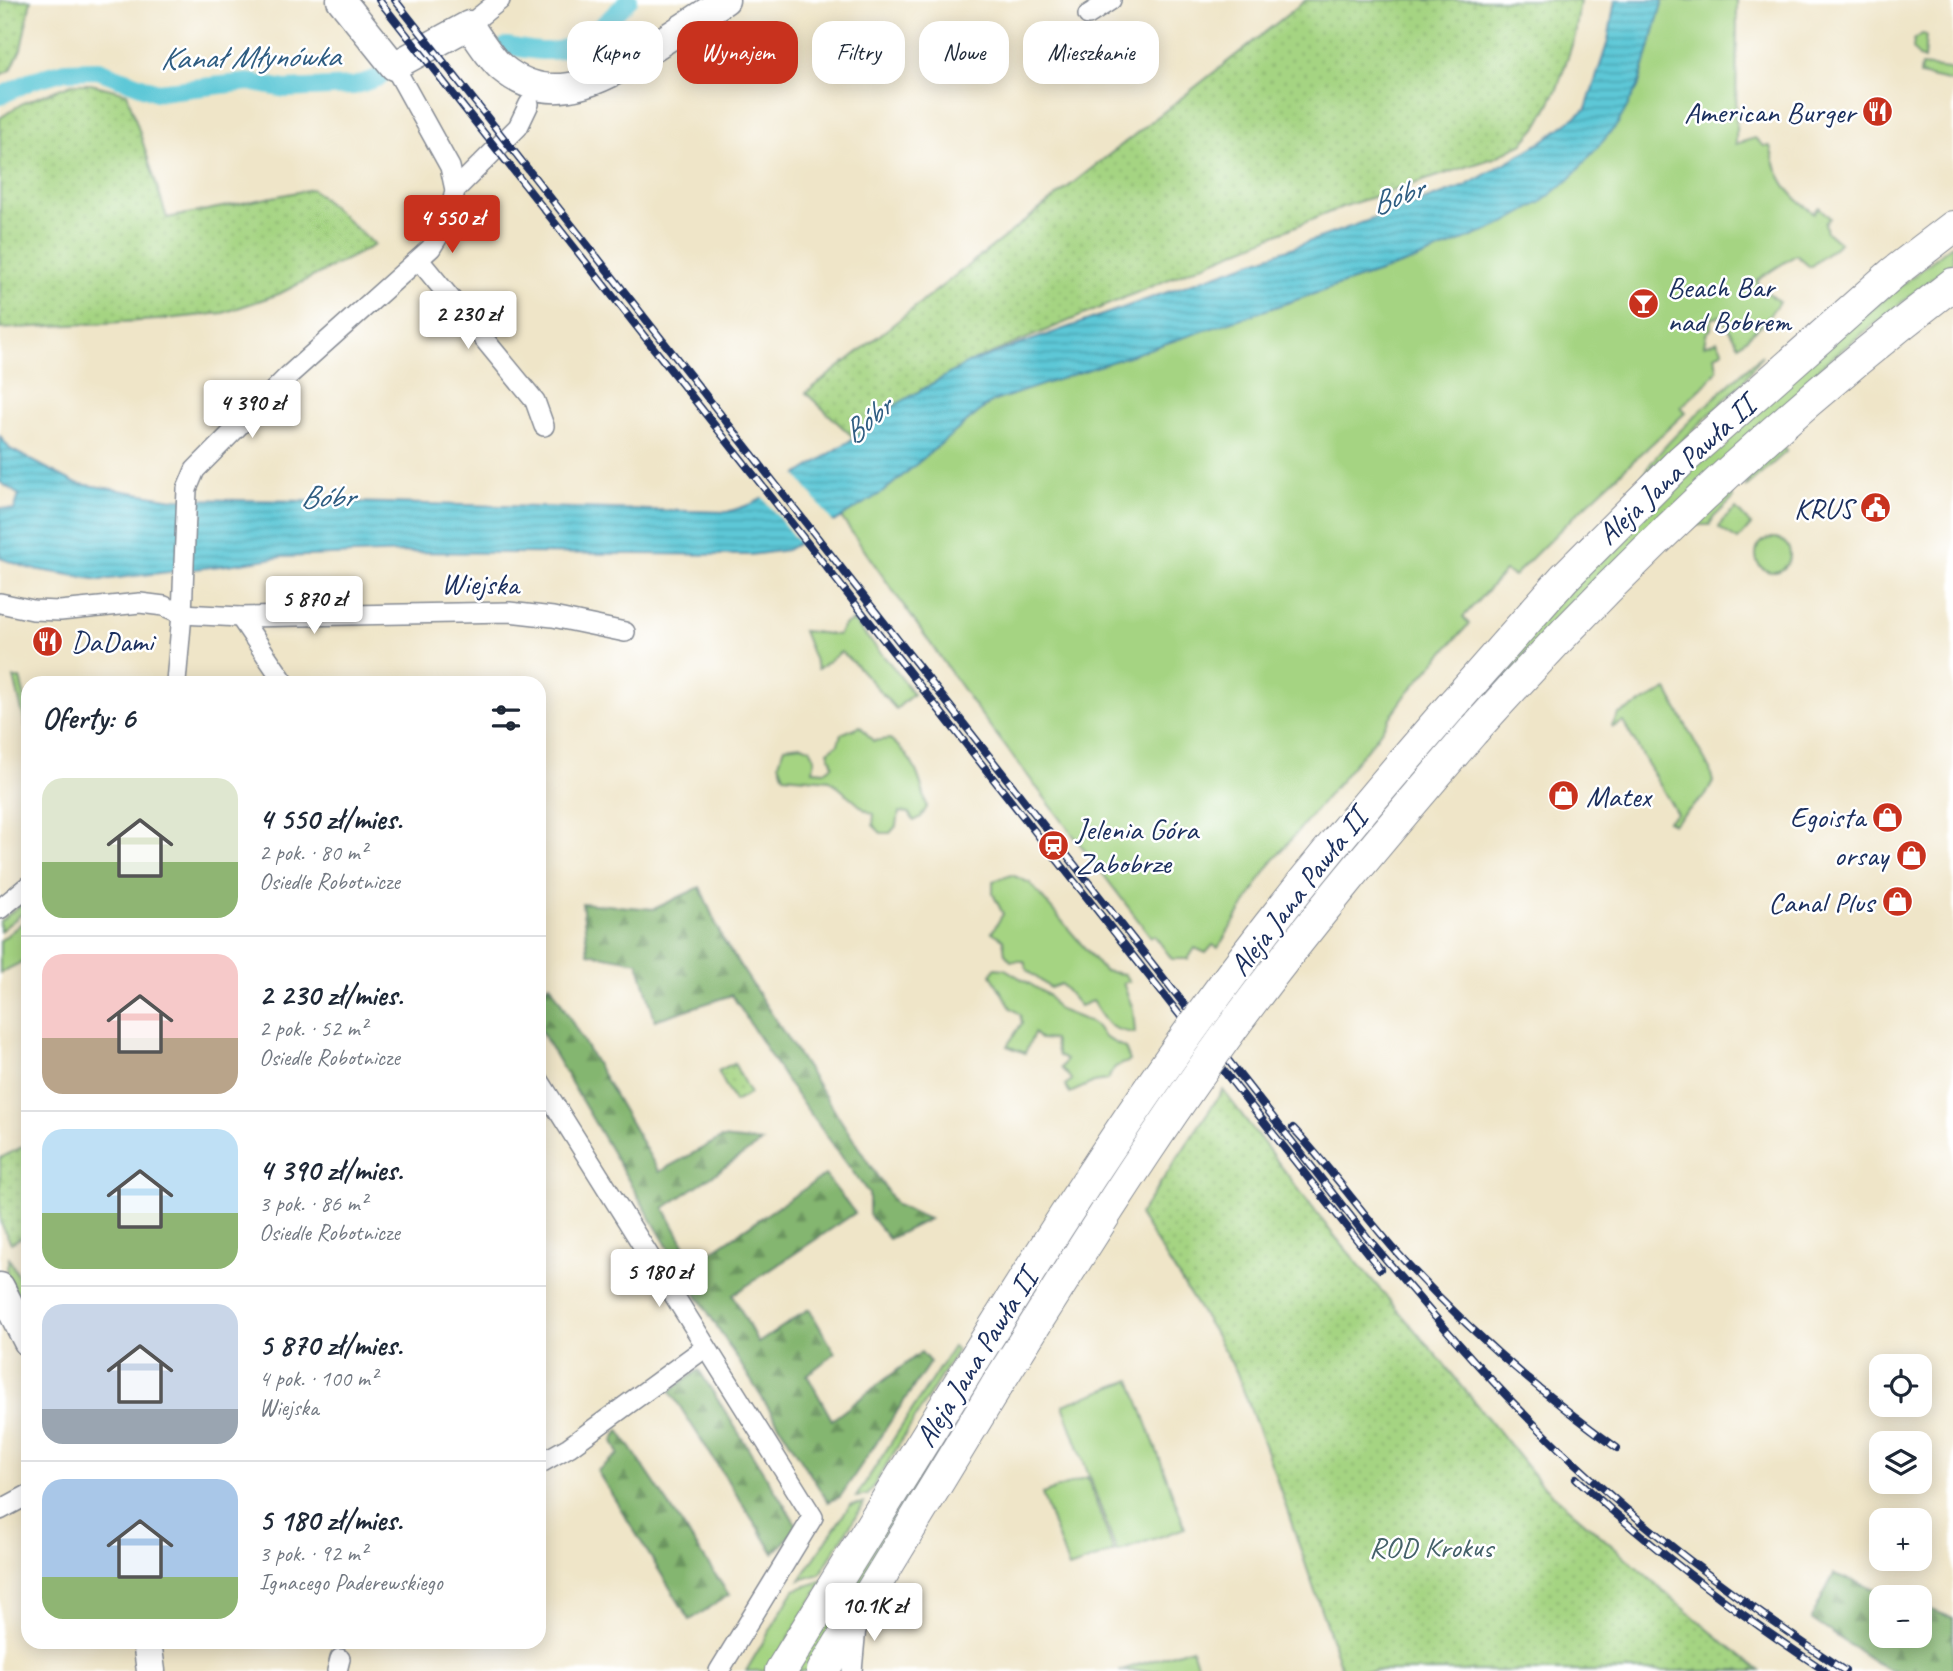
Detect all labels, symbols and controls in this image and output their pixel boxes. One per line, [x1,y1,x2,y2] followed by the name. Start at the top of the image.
[567,21,663,84] chip: Kupno
[677,21,798,84] chip: Wynajem
[812,21,905,84] chip: Filtry
[919,21,1009,84] chip: Nowe
[1023,21,1159,84] chip: Mieszkanie
[160,35,343,79] water label: Kanał Młynówka
[1684,93,1858,131] place label: American Burger
[1861,95,1895,129] restaurant icon: American Burger
[1365,166,1433,224] water label: Bóbr
[380,196,524,255] pin: 4 550 zł
[420,203,484,232] text: 4 550 zł
[1667,268,1792,340] place label: Beach Bar nad Bobrem
[1627,287,1661,321] bar icon: Beach Bar nad Bobrem
[396,292,540,351] pin: 2 230 zł
[436,299,500,328] text: 2 230 zł
[180,380,324,440] pin: 4 390 zł
[1589,383,1767,553] street label: Aleja Jana Pawła II
[833,384,904,453] water label: Bóbr
[220,388,284,417] text: 4 390 zł
[300,476,358,517] water label: Bóbr
[1794,489,1857,527] place label: KRUS
[1859,491,1893,525] public building icon: KRUS
[441,564,522,604] street label: Wiejska
[242,576,386,636] pin: 5 870 zł
[282,584,346,613] text: 5 870 zł
[71,622,157,660] place label: DaDami
[31,624,65,658] restaurant icon: DaDami
[42,699,135,737] text: Oferty: 6
[487,699,525,737] icon: filters
[1586,777,1653,815] place label: Matex
[1546,779,1580,813] shop icon: Matex
[1221,796,1379,983] street label: Aleja Jana Pawła II
[1790,798,1868,836] place label: Egoista
[259,800,402,838] text: 4 550 zł/mies.
[1871,800,1905,834] shop icon: Egoista
[98,806,182,890] icon: home
[1074,810,1200,882] place label: Jelenia Góra Zabobrze
[1036,829,1070,863] station icon: Jelenia Góra Zabobrze
[1834,836,1891,874] place label: orsay
[259,838,367,867] text: 2 pok. · 80 m²
[1894,838,1928,872] shop icon: orsay
[259,867,400,896] text: Osiedle Robotnicze
[1768,883,1877,921] place label: Canal Plus
[1880,885,1914,919] shop icon: Canal Plus
[259,976,403,1014] text: 2 230 zł/mies.
[98,982,182,1066] icon: home
[259,1014,367,1043] text: 2 pok. · 52 m²
[259,1043,400,1072] text: Osiedle Robotnicze
[259,1151,403,1189] text: 4 390 zł/mies.
[98,1157,182,1241] icon: home
[259,1189,367,1218] text: 3 pok. · 86 m²
[259,1218,400,1247] text: Osiedle Robotnicze
[587,1250,731,1309] pin: 5 180 zł
[627,1257,691,1286] text: 5 180 zł
[906,1257,1049,1454] street label: Aleja Jana Pawła II
[259,1326,402,1364] text: 5 870 zł/mies.
[98,1332,182,1416] icon: home
[1869,1354,1932,1648] map controls
[1869,1354,1932,1417] button: locate
[259,1364,377,1393] text: 4 pok. · 100 m²
[259,1393,318,1422] text: Wiejska
[1869,1431,1932,1494] button: layers
[259,1501,403,1539] text: 5 180 zł/mies.
[98,1507,182,1591] icon: home
[1869,1508,1932,1571] button: +
[1369,1528,1496,1566] park label: ROD Krokus
[259,1539,367,1568] text: 3 pok. · 92 m²
[259,1568,443,1597] text: Ignacego Paderewskiego
[802,1584,946,1643] pin: 10.1K zł
[1869,1585,1932,1648] button: −
[841,1591,907,1620] text: 10.1K zł

